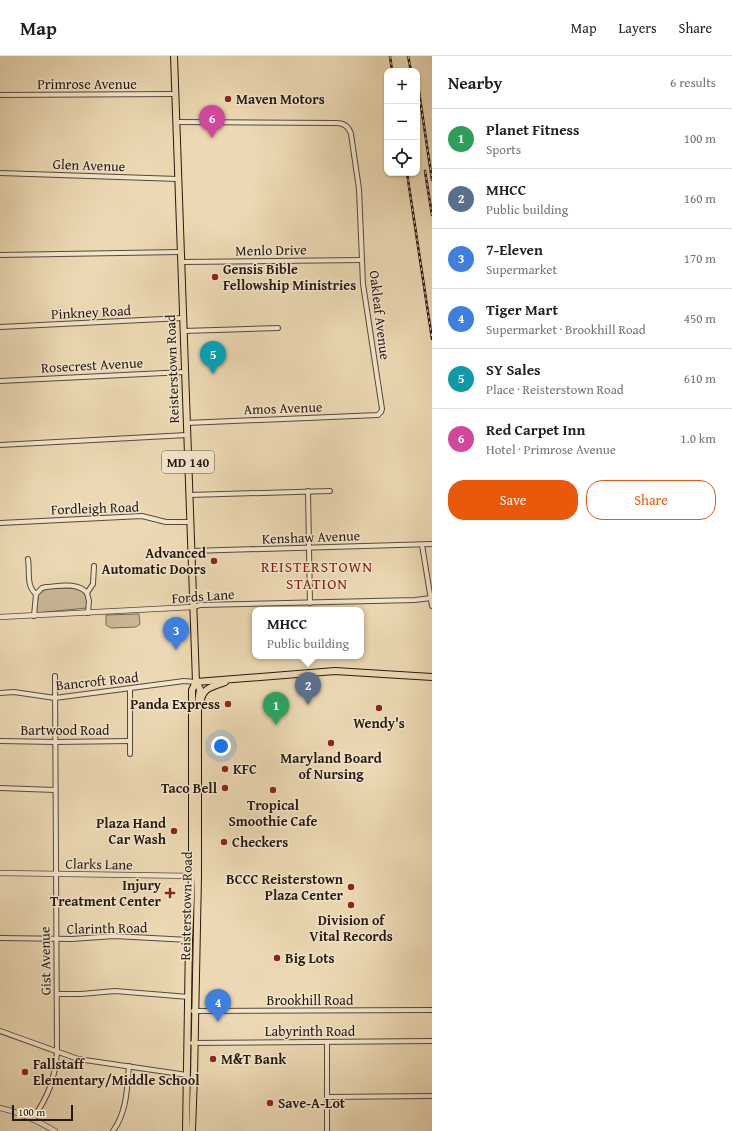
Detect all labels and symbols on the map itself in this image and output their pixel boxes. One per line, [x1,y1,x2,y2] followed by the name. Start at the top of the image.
[37,74,137,94] street label: Primrose Avenue
[236,89,325,109] place label: Maven Motors
[223,94,233,104] marker: Maven Motors
[199,105,225,138] pin: 6
[52,154,126,176] street label: Glen Avenue
[235,239,307,261] street label: Menlo Drive
[223,259,356,295] place label: Gensis Bible Fellowship Ministries
[365,269,395,361] street label: Oakleaf Avenue
[210,272,220,282] marker: Gensis Bible Fellowship Ministries
[50,300,132,324] street label: Pinkney Road
[160,314,184,424] street label: Reisterstown Road
[200,341,226,374] pin: 5
[40,352,144,378] street label: Rosecrest Avenue
[243,397,323,419] street label: Amos Avenue
[162,451,214,473] road number: MD 140
[51,496,140,520] street label: Fordleigh Road
[261,525,361,549] street label: Kenshaw Avenue
[101,543,206,579] place label: Advanced Automatic Doors
[209,556,219,566] marker: Advanced Automatic Doors
[261,556,373,594] district label: REISTERSTOWN STATION
[171,584,236,608] street label: Fords Lane
[163,617,189,650] pin: 3
[55,667,140,695] street label: Bancroft Road
[295,672,321,705] pin: 2
[263,692,289,725] pin: 1
[130,694,220,714] place label: Panda Express
[223,699,233,709] marker: Panda Express
[374,703,384,713] marker: Wendy's
[353,713,405,733] place label: Wendy's
[20,720,110,740] street label: Bartwood Road
[211,736,231,756] your location
[326,738,336,748] marker: Maryland Board of Nursing
[280,748,382,784] place label: Maryland Board of Nursing
[233,759,257,779] place label: KFC
[220,764,230,774] marker: KFC
[161,778,218,798] place label: Taco Bell
[220,783,230,793] marker: Taco Bell
[268,785,278,795] marker: Tropical Smoothie Cafe
[229,795,318,831] place label: Tropical Smoothie Cafe
[96,813,167,849] place label: Plaza Hand Car Wash
[169,826,179,836] marker: Plaza Hand Car Wash
[232,832,288,852] place label: Checkers
[219,837,229,847] marker: Checkers
[175,851,197,961] street label: Reisterstown Road
[65,853,133,875] street label: Clarks Lane
[226,869,344,905] place label: BCCC Reisterstown Plaza Center
[50,875,162,911] place label: Injury Treatment Center
[346,882,356,892] marker: BCCC Reisterstown Plaza Center
[164,887,176,899] marker: Injury Treatment Center
[346,900,356,910] marker: Division of Vital Records
[309,910,393,946] place label: Division of Vital Records
[66,917,148,939] street label: Clarinth Road
[34,926,56,996] street label: Gist Avenue
[285,948,335,968] place label: Big Lots
[272,953,282,963] marker: Big Lots
[205,989,231,1022] pin: 4
[267,990,354,1010] street label: Brookhill Road
[265,1021,356,1041] street label: Labyrinth Road
[221,1049,287,1069] place label: M&T Bank
[33,1054,200,1090] place label: Fallstaff Elementary/Middle School
[208,1054,218,1064] marker: M&T Bank
[20,1067,30,1077] marker: Fallstaff Elementary/Middle School
[278,1093,346,1113] place label: Save-A-Lot
[265,1098,275,1108] marker: Save-A-Lot
[12,1103,73,1122] scale bar

